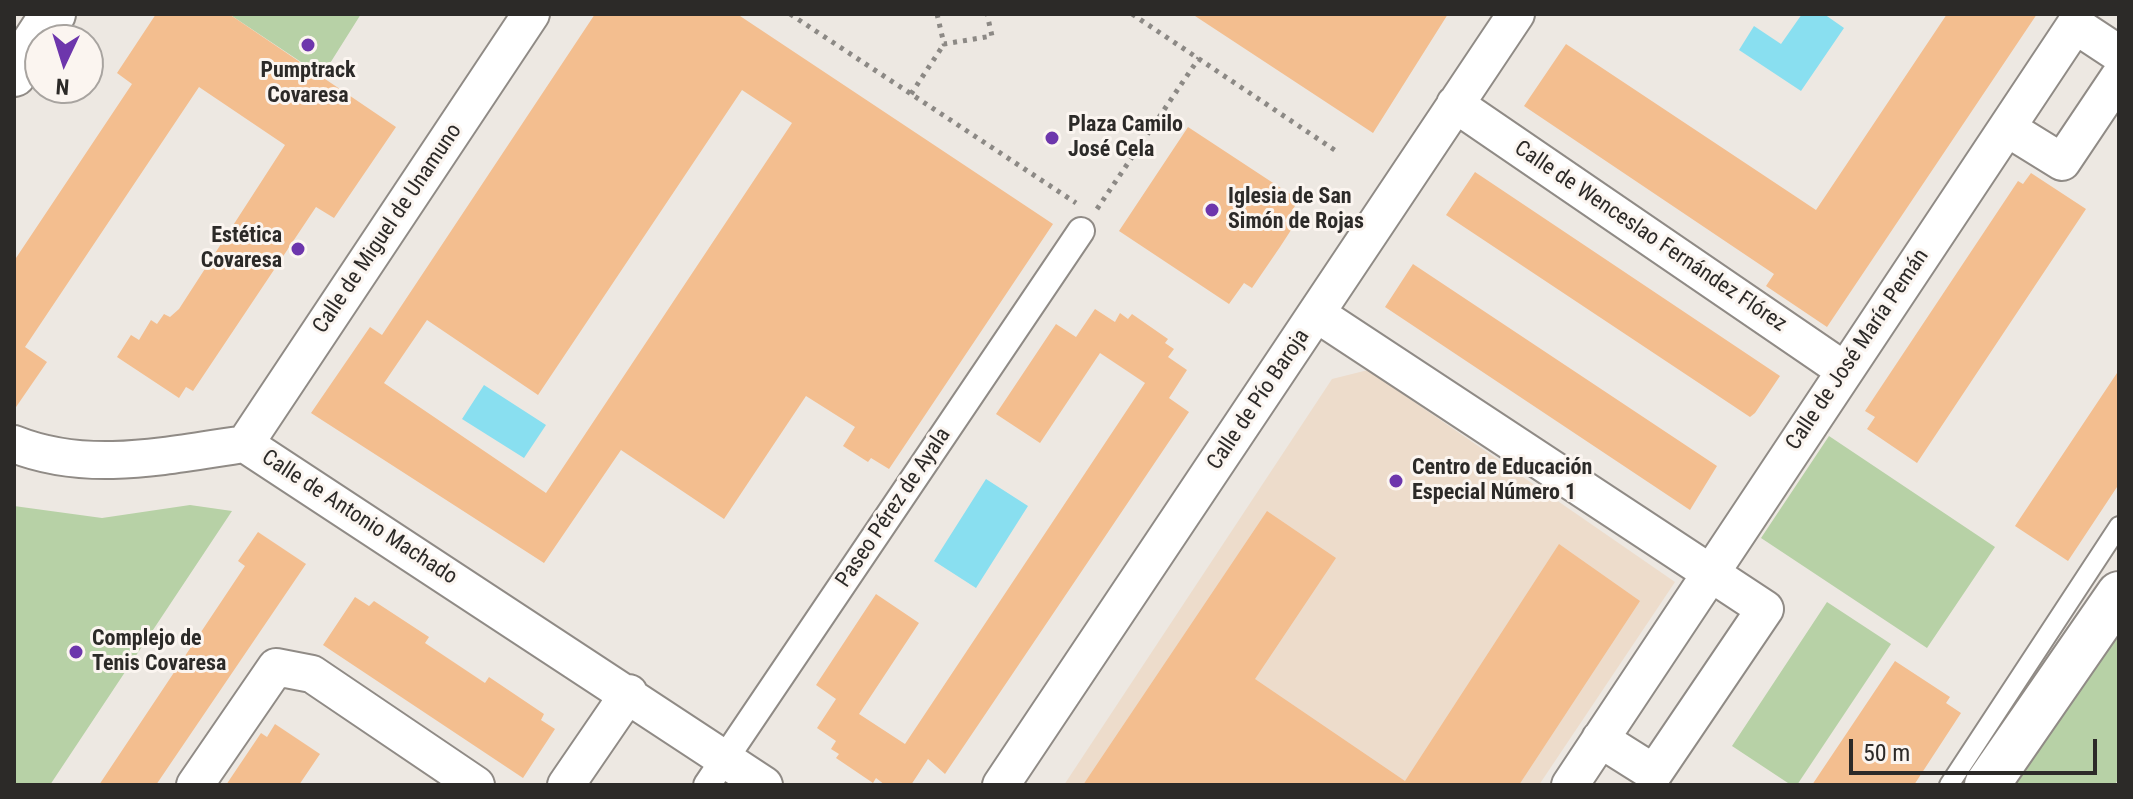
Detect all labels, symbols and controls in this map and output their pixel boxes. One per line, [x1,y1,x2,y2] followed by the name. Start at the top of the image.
[24,24,104,104] north arrow
[299,36,317,54] marker: Pumptrack Covaresa
[260,58,356,110] place label: Pumptrack Covaresa
[55,74,70,99] text: N
[1068,112,1183,164] place label: Plaza Camilo José Cela
[308,119,468,339] street label: Calle de Miguel de Unamuno
[1043,129,1061,147] marker: Plaza Camilo José Cela
[1509,136,1791,338] street label: Calle de Wenceslao Fernández Flórez
[1228,184,1364,236] place label: Iglesia de San Simón de Rojas
[1203,201,1221,219] marker: Iglesia de San Simón de Rojas
[201,223,282,274] place label: Estética Covaresa
[289,240,307,258] marker: Estética Covaresa
[1781,245,1935,455] street label: Calle de José María Pemán
[1202,325,1316,475] street label: Calle de Pío Baroja
[831,423,957,593] street label: Paseo Pérez de Ayala
[256,445,462,591] street label: Calle de Antonio Machado
[1412,455,1592,506] place label: Centro de Educación Especial Número 1
[1387,472,1405,490] marker: Centro de Educación Especial Número 1
[92,626,226,678] place label: Complejo de Tenis Covaresa
[67,643,85,661] marker: Complejo de Tenis Covaresa
[1853,723,2101,773] scale bar
[1863,739,1910,767] text: 50 m

